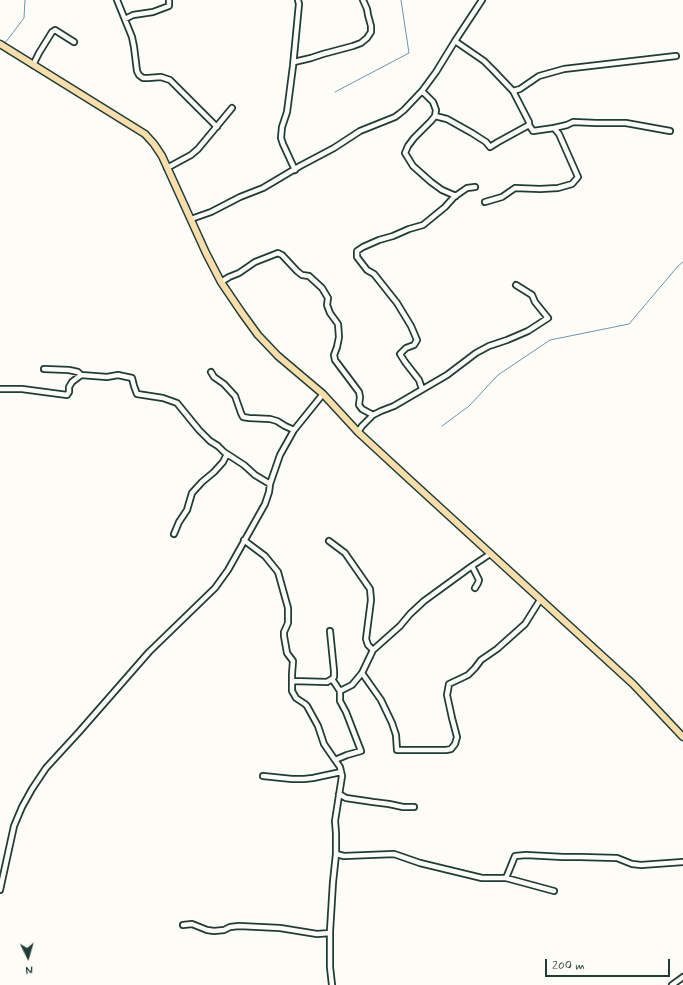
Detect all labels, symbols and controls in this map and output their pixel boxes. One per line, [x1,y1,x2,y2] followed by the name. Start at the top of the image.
[8,937,48,977] north arrow
[547,951,672,977] scale bar
[552,958,585,974] text: 200 m
[25,962,33,976] text: N

